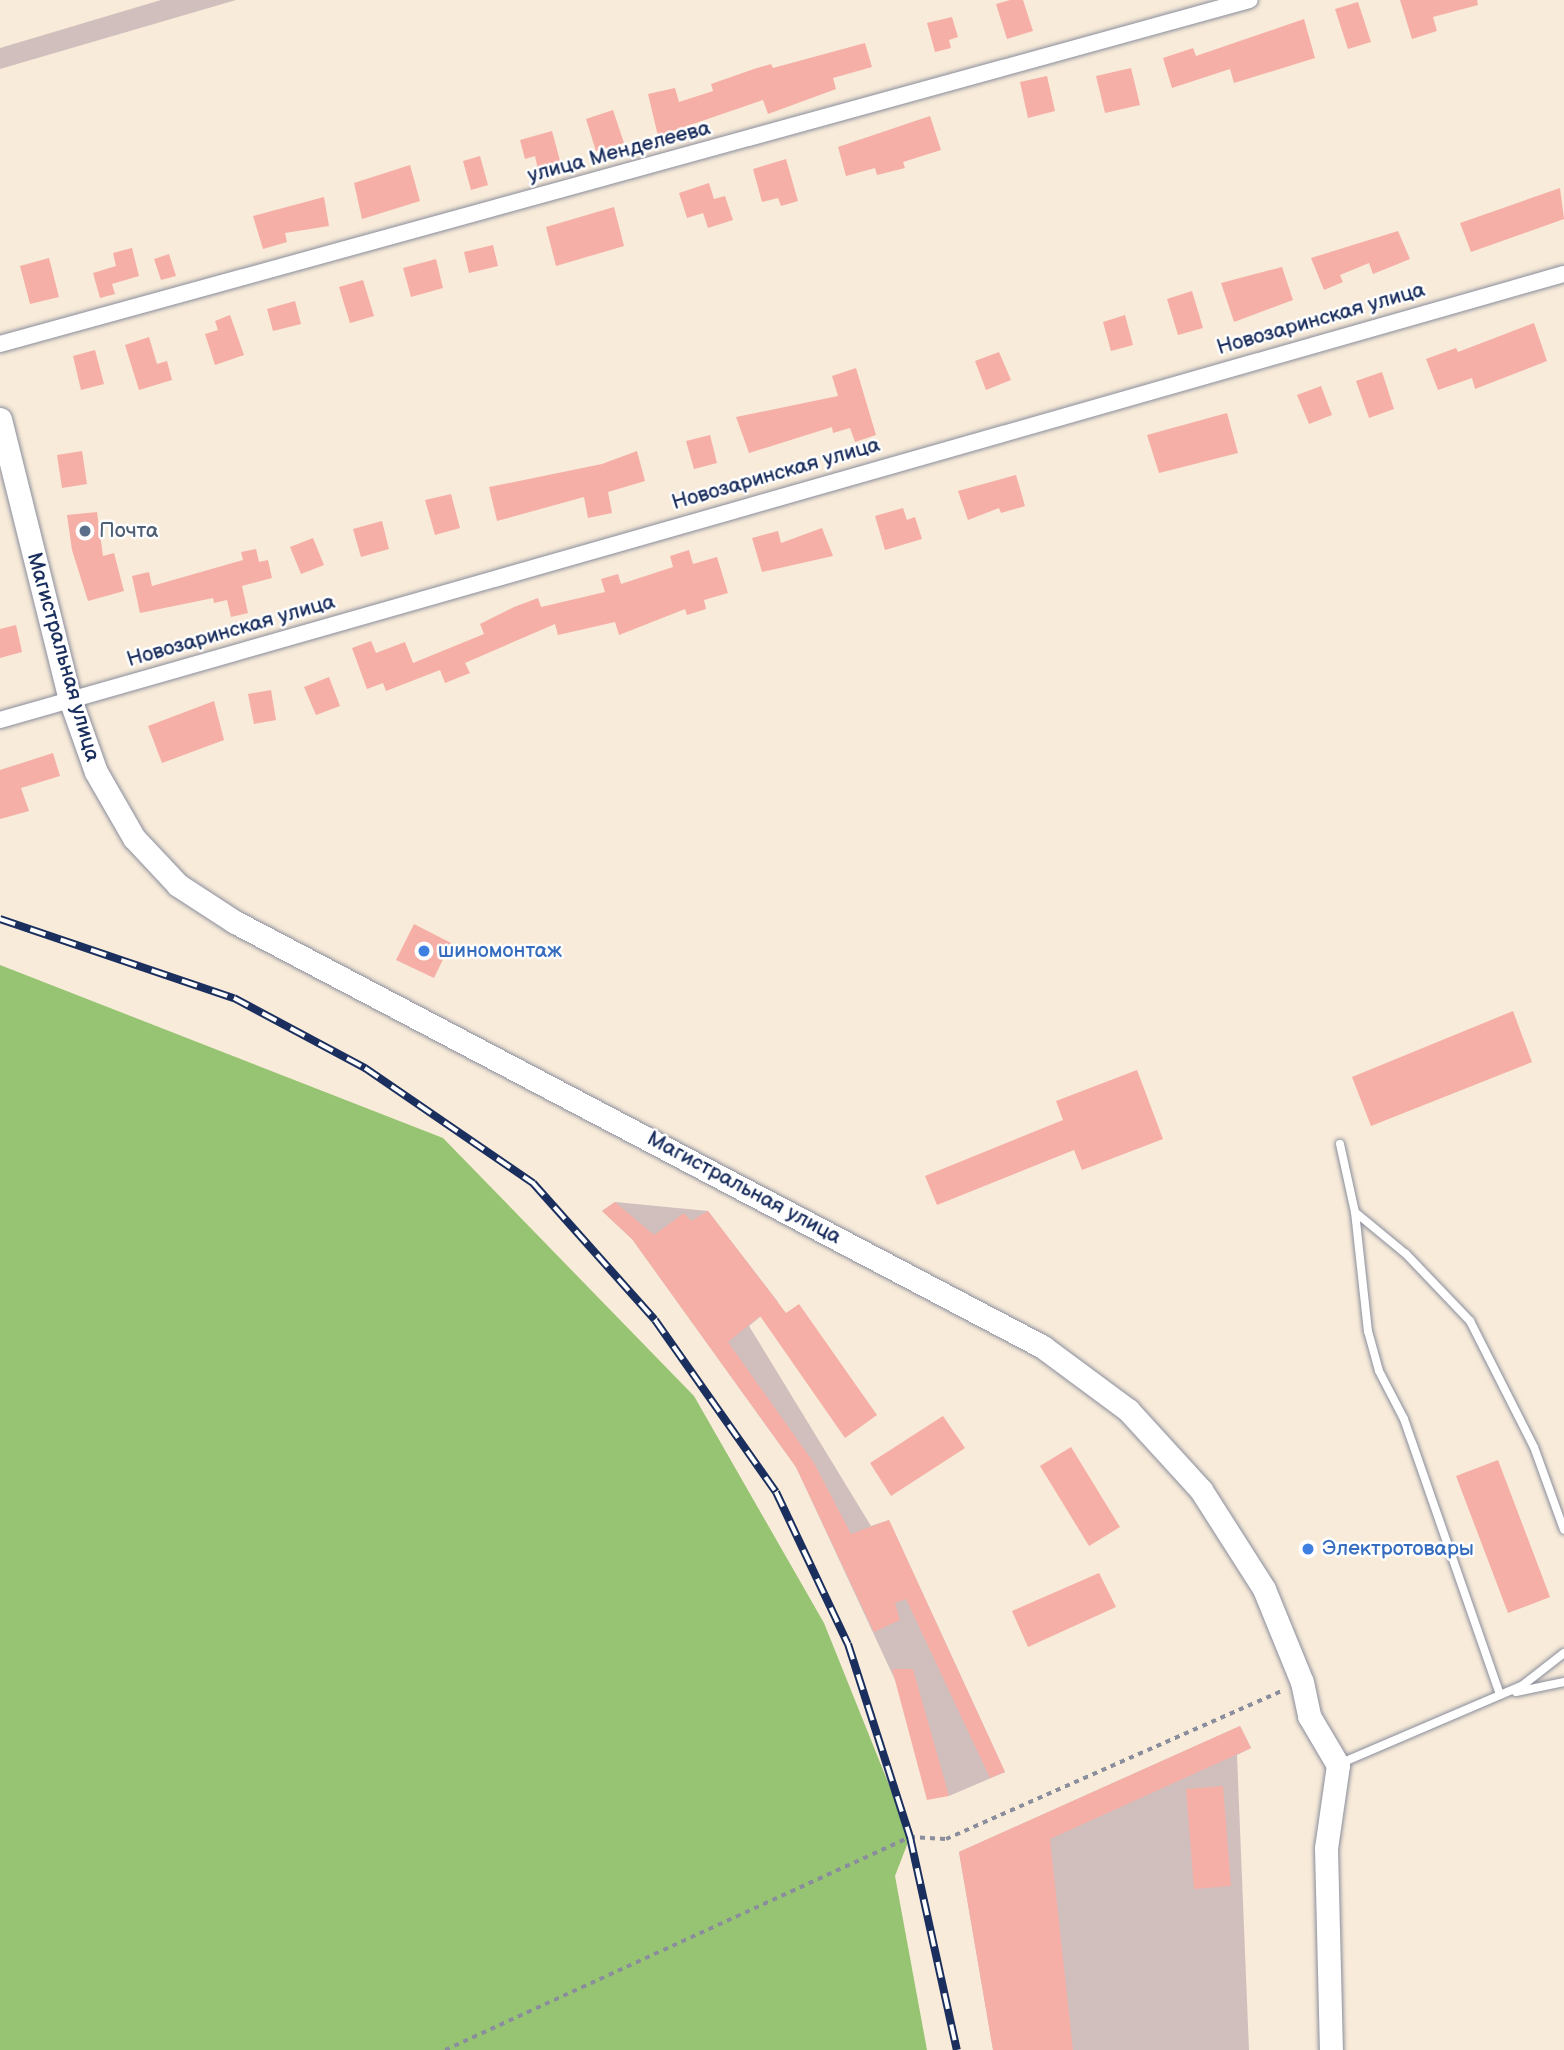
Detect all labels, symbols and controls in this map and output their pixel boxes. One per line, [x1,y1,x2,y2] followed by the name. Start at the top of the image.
[525,115,713,189] street label: улица Менделеева
[1214,277,1428,361] street label: Новозаринская улица
[669,432,883,516] street label: Новозаринская улица
[99,518,158,544] place label: Почта
[77,523,93,539] marker: Почта
[21,550,105,764] street label: Магистральная улица
[124,589,338,673] street label: Новозаринская улица
[438,938,562,964] place label: шиномонтаж
[416,943,432,959] marker: шиномонтаж
[643,1126,845,1250] street label: Магистральная улица
[1322,1536,1474,1562] place label: Электротовары
[1300,1541,1316,1557] marker: Электротовары

